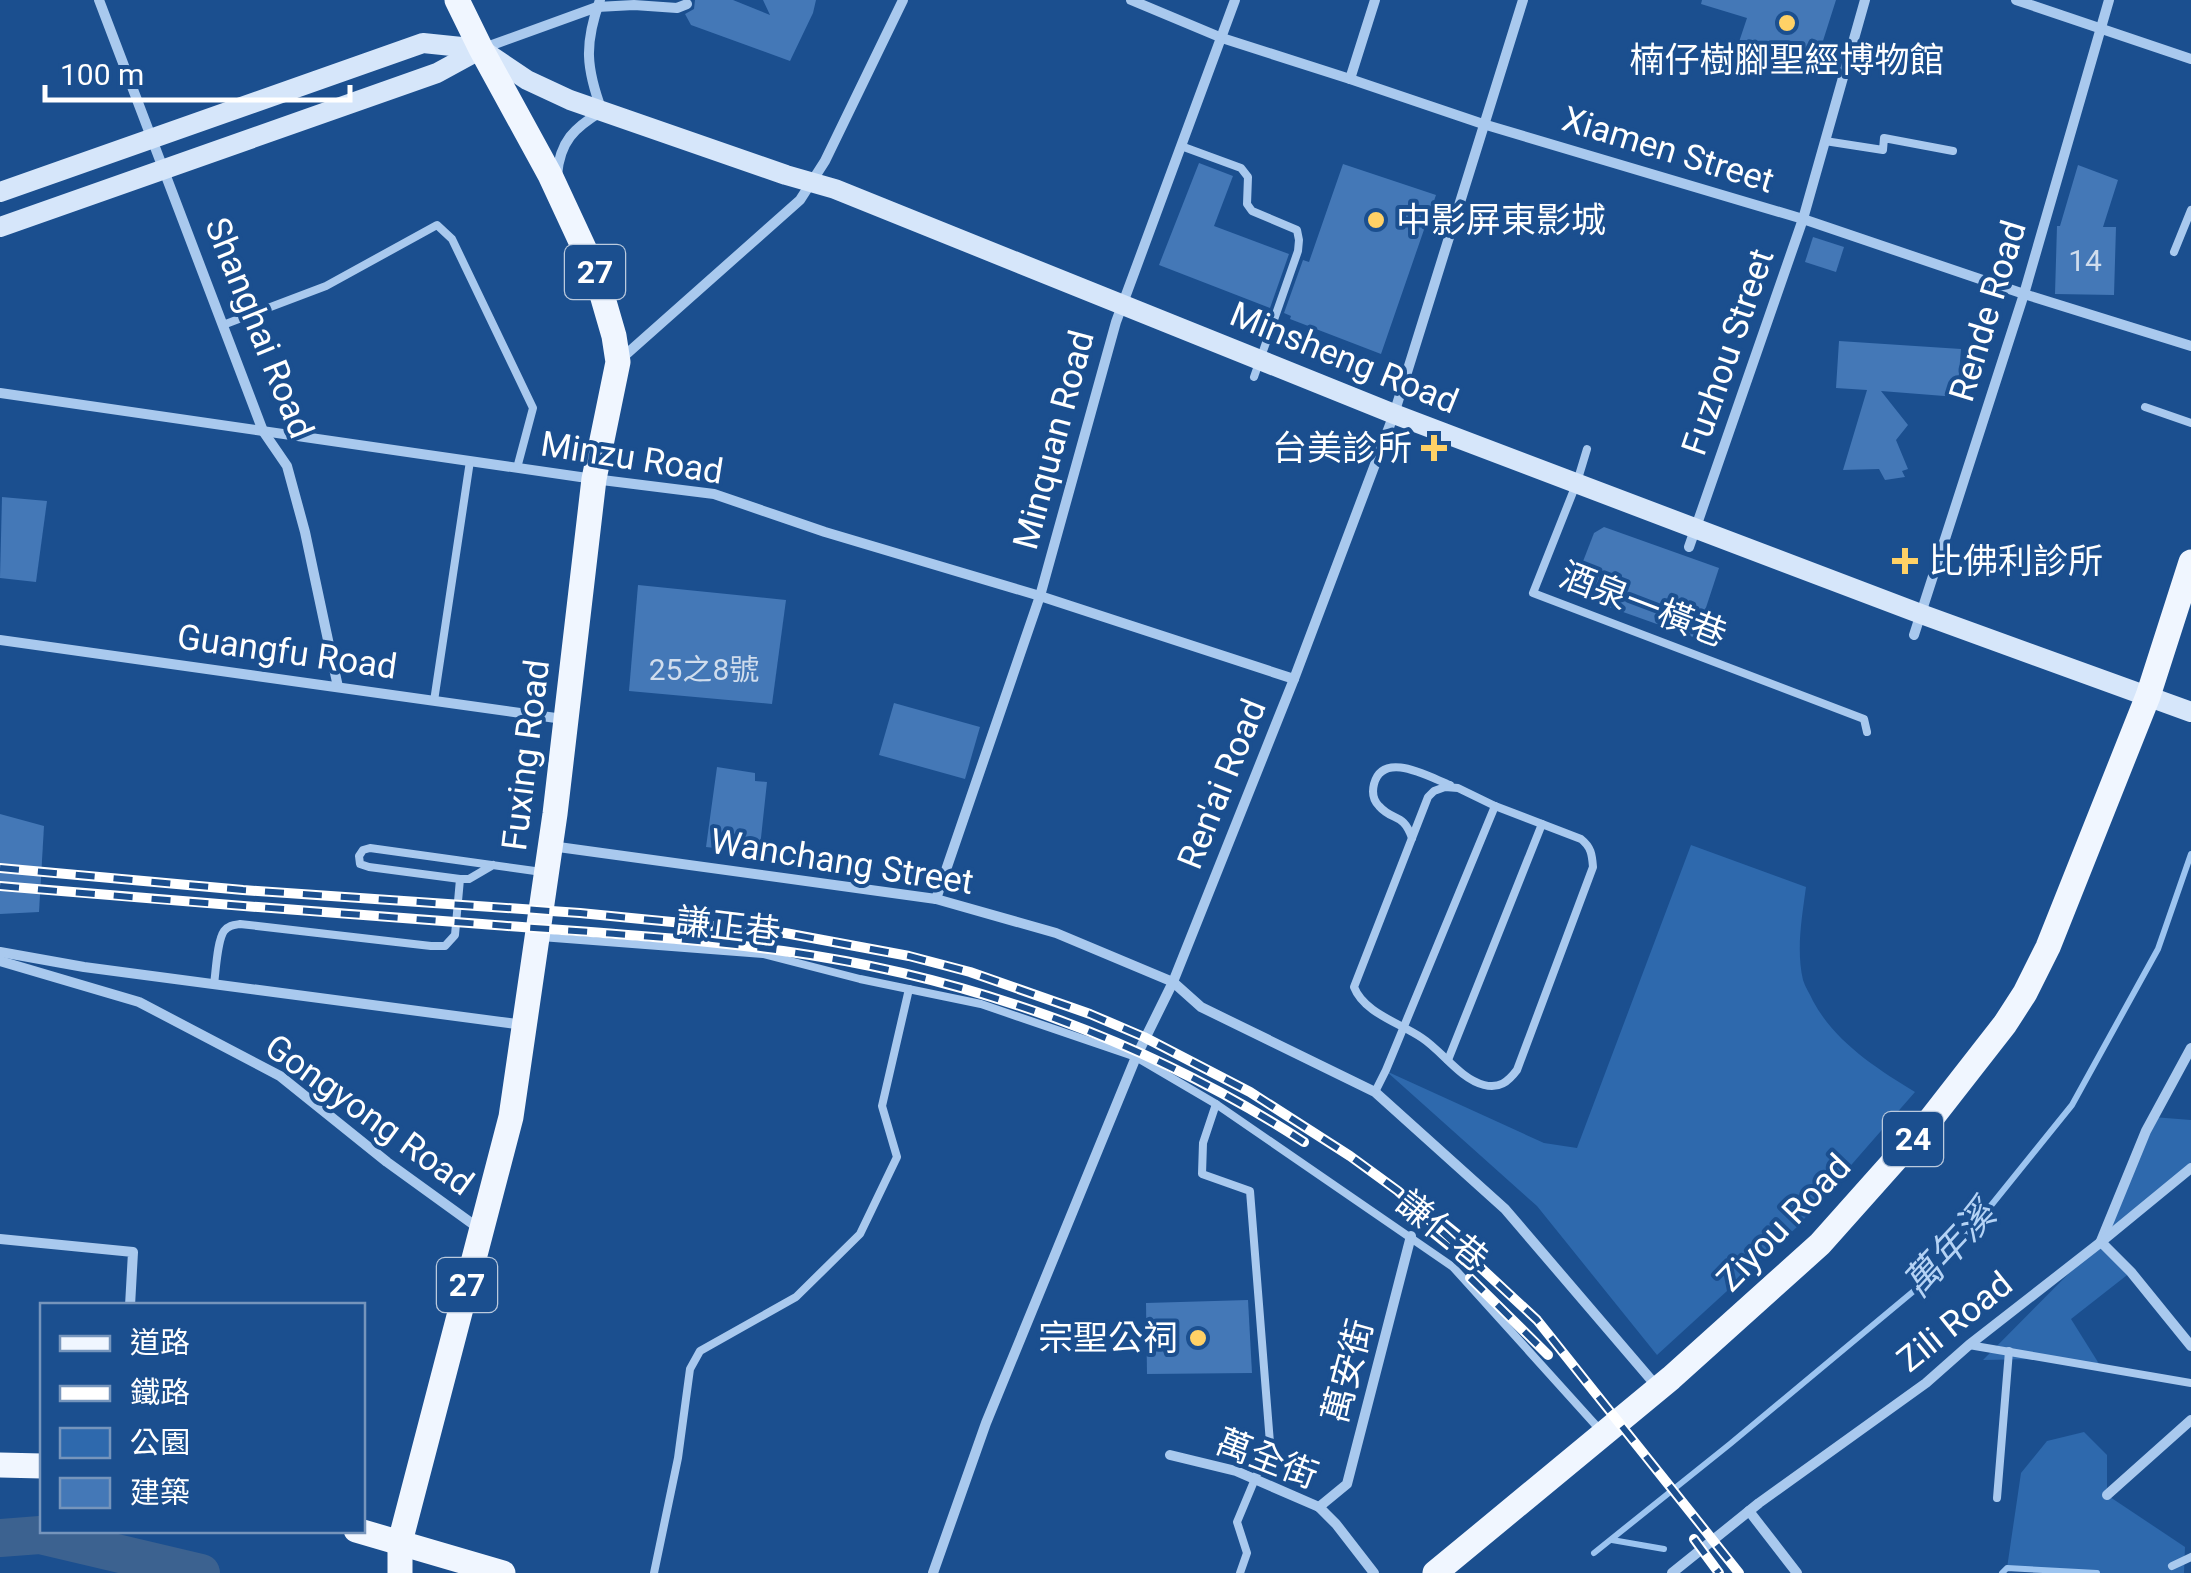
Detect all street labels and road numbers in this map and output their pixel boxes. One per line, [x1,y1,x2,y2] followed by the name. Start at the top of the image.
[1557,98,1779,202] street label: Xiamen Street
[196,212,322,444] street label: Shanghai Road
[1941,216,2035,406] street label: Rende Road
[1674,244,1782,460] street label: Fuzhou Street
[565,245,625,299] road number: 27
[1224,294,1464,422] street label: Minsheng Road
[1005,326,1103,554] street label: Minquan Road
[538,423,726,493] street label: Minzu Road
[1554,555,1732,655] street label: 酒泉一橫巷
[174,616,400,688] street label: Guangfu Road
[494,657,558,853] street label: Fuxing Road
[1169,693,1275,875] street label: Ren'ai Road
[708,821,976,903] street label: Wanchang Street
[673,900,783,954] street label: 謙正巷
[257,1026,481,1204] street label: Gongyong Road
[1883,1112,1943,1166] road number: 24
[1709,1146,1859,1300] street label: Ziyou Road
[1388,1182,1496,1280] street label: 謙仁巷
[437,1258,497,1312] road number: 27
[1889,1263,2021,1381] street label: Zili Road
[1315,1315,1381,1427] street label: 萬安街
[1211,1421,1323,1497] street label: 萬全街

